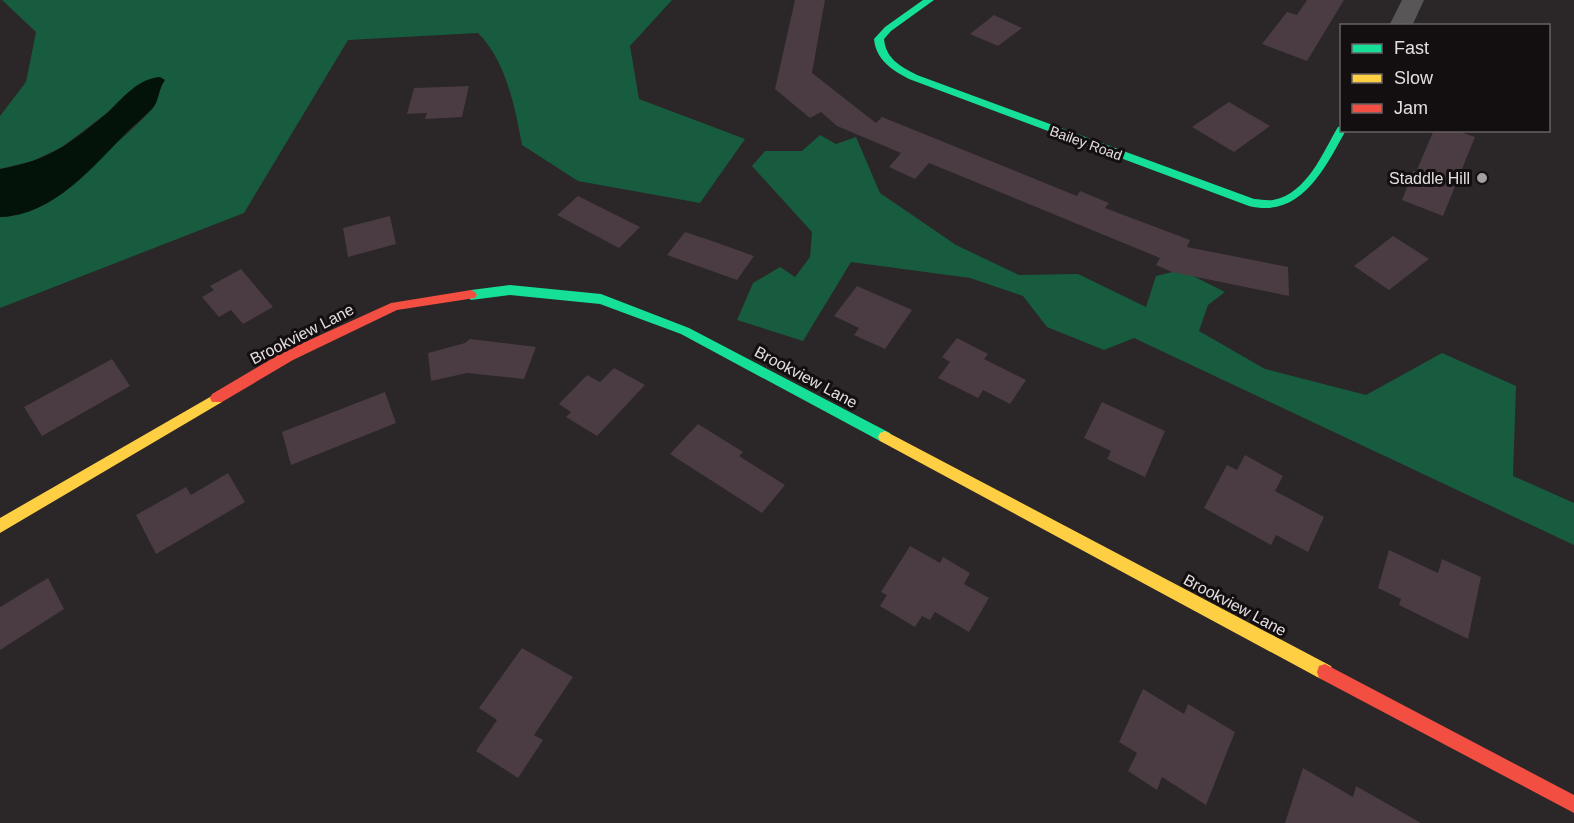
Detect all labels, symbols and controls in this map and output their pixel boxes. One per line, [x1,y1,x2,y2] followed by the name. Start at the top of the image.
[1340,24,1550,132] legend
[1394,38,1429,58] text: Fast
[1394,68,1434,88] text: Slow
[1394,98,1428,118] text: Jam
[1048,123,1124,163] street label: Bailey Road
[1389,170,1470,187] place label: Staddle Hill
[1475,171,1489,185] marker: Staddle Hill
[247,301,357,367] street label: Brookview Lane
[752,343,860,411] street label: Brookview Lane
[1181,571,1289,639] street label: Brookview Lane

